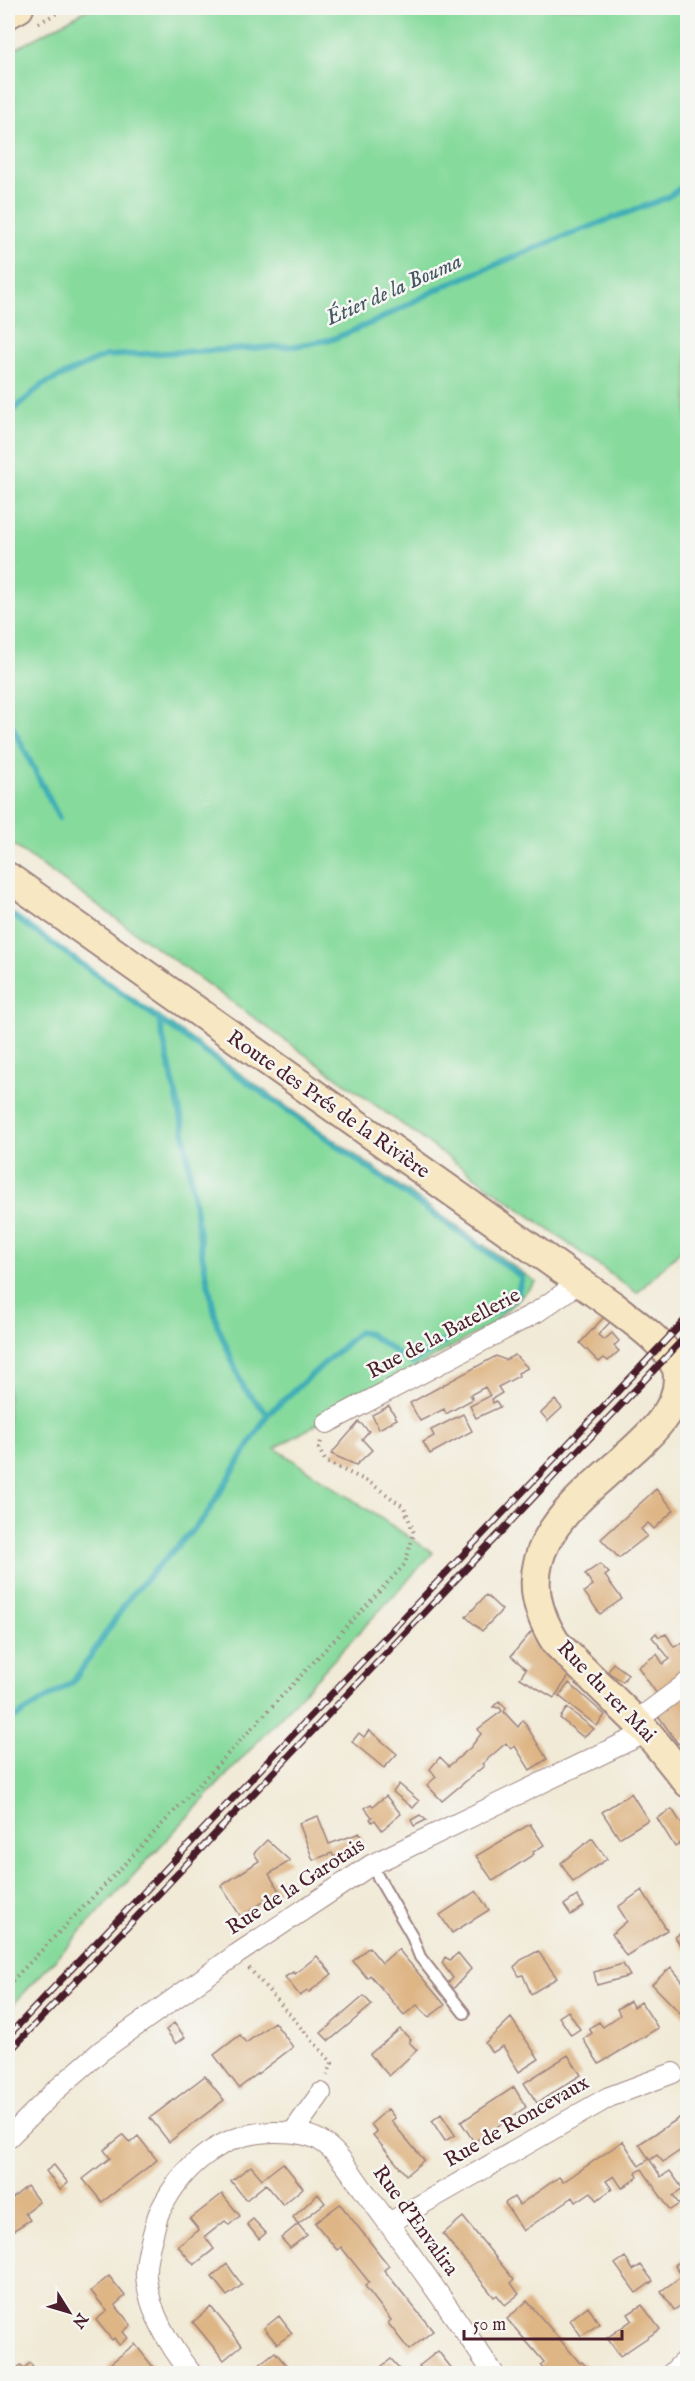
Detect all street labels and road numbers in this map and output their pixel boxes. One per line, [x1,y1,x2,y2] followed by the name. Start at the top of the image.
[221,1025,435,1186] street label: Route des Prés de la Rivière
[363,1282,526,1386] street label: Rue de la Batellerie
[550,1635,662,1749] street label: Rue du 1er Mai
[222,1832,370,1942] street label: Rue de la Garotais
[440,2070,594,2174] street label: Rue de Roncevaux
[366,2161,465,2282] street label: Rue d'Envalira

